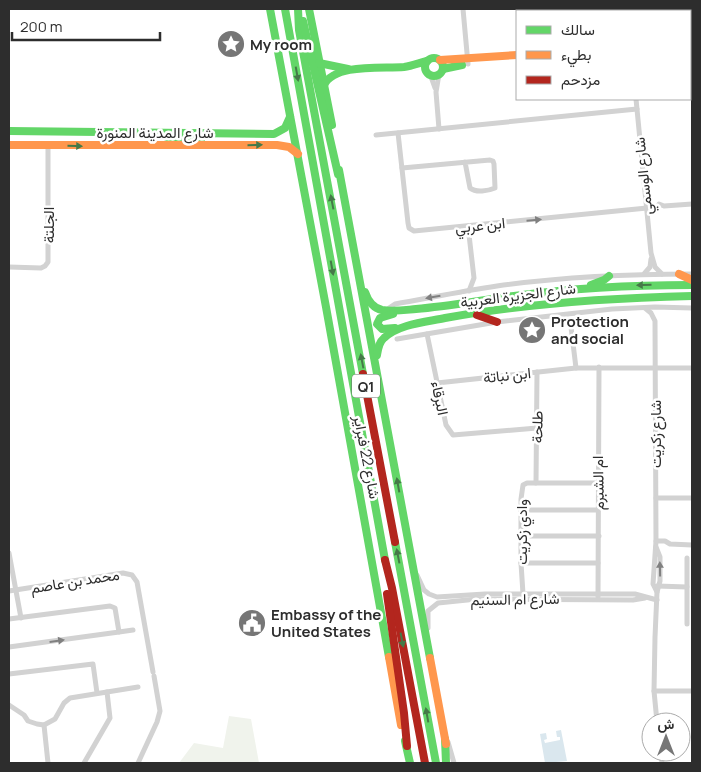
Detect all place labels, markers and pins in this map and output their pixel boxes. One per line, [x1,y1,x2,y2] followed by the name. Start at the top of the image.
[216,29,246,59] place icon: My room
[250,34,312,55] place label: My room
[551,311,629,349] place label: Protection and social
[517,315,547,345] place icon: Protection and social
[271,604,381,642] place label: Embassy of the United States
[237,608,267,638] public building icon: Embassy of the United States

